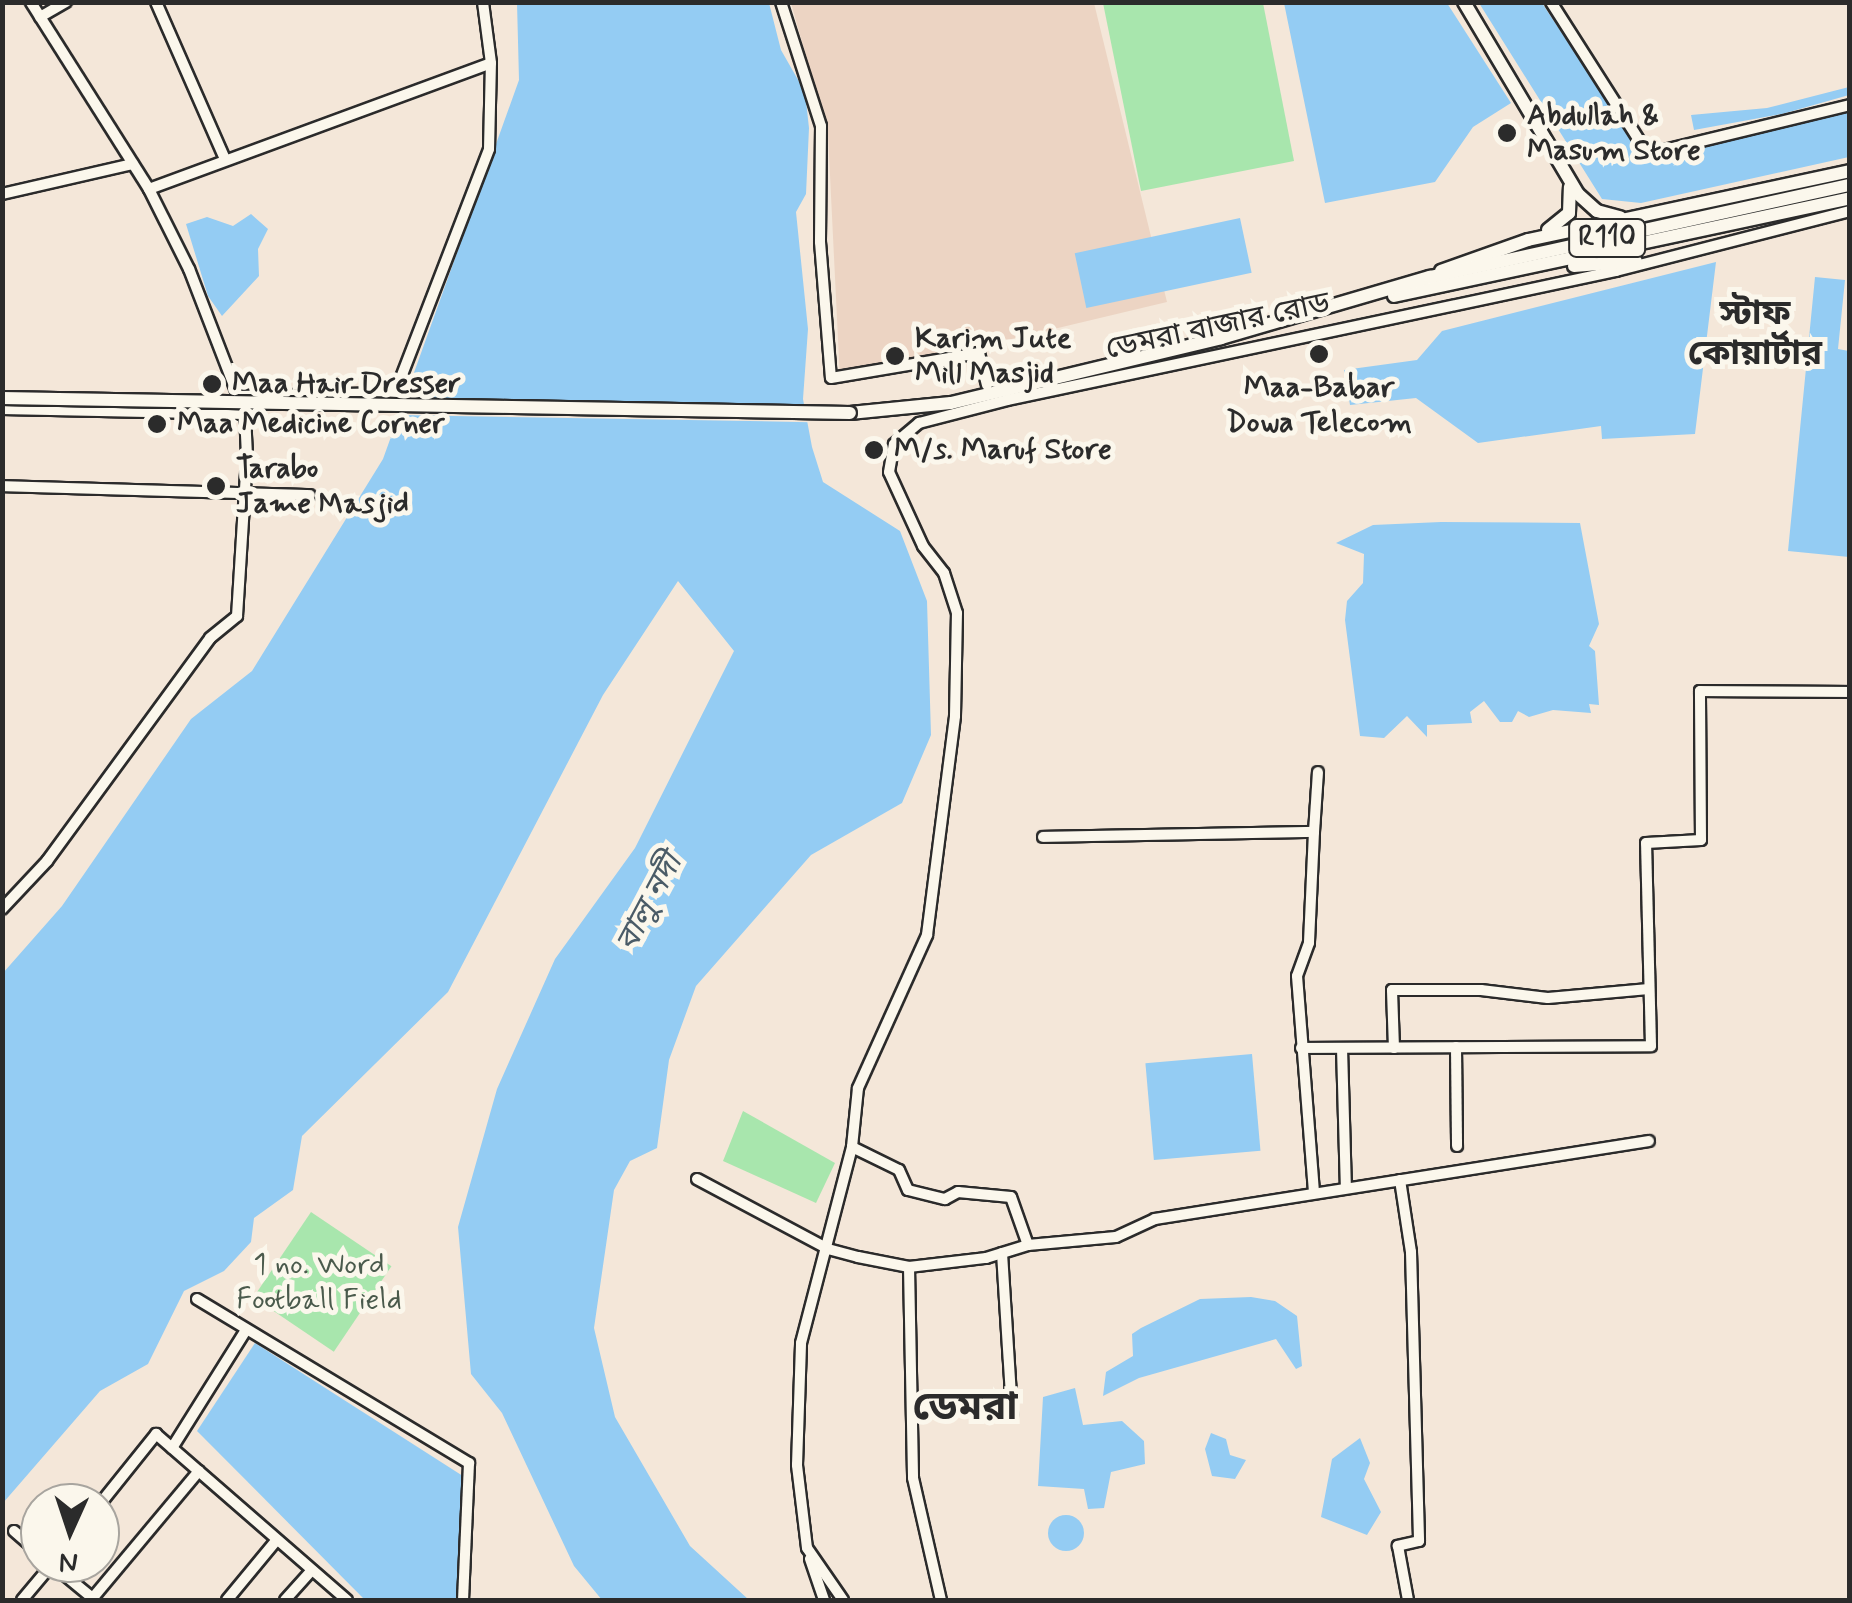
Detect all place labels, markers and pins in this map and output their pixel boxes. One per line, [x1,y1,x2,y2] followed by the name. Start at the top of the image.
[1527,98,1701,168] place label: Abdullah & Masum Store
[1496,122,1518,144] marker: Abdullah & Masum Store
[915,321,1067,392] place label: Karim Jute Mill Masjid
[1308,343,1330,365] marker: Maa-Babar Dowa Telecom
[884,345,906,367] marker: Karim Jute Mill Masjid
[232,366,457,402] place label: Maa Hair Dresser
[1233,370,1405,440] place label: Maa-Babar Dowa Telecom
[201,373,223,395] marker: Maa Hair Dresser
[177,406,457,442] place label: Maa Medicine Corner
[146,413,168,435] marker: Maa Medicine Corner
[894,432,1112,468] place label: M/s. Maruf Store
[863,439,885,461] marker: M/s. Maruf Store
[236,451,403,522] place label: Tarabo Jame Masjid
[205,475,227,497] marker: Tarabo Jame Masjid

